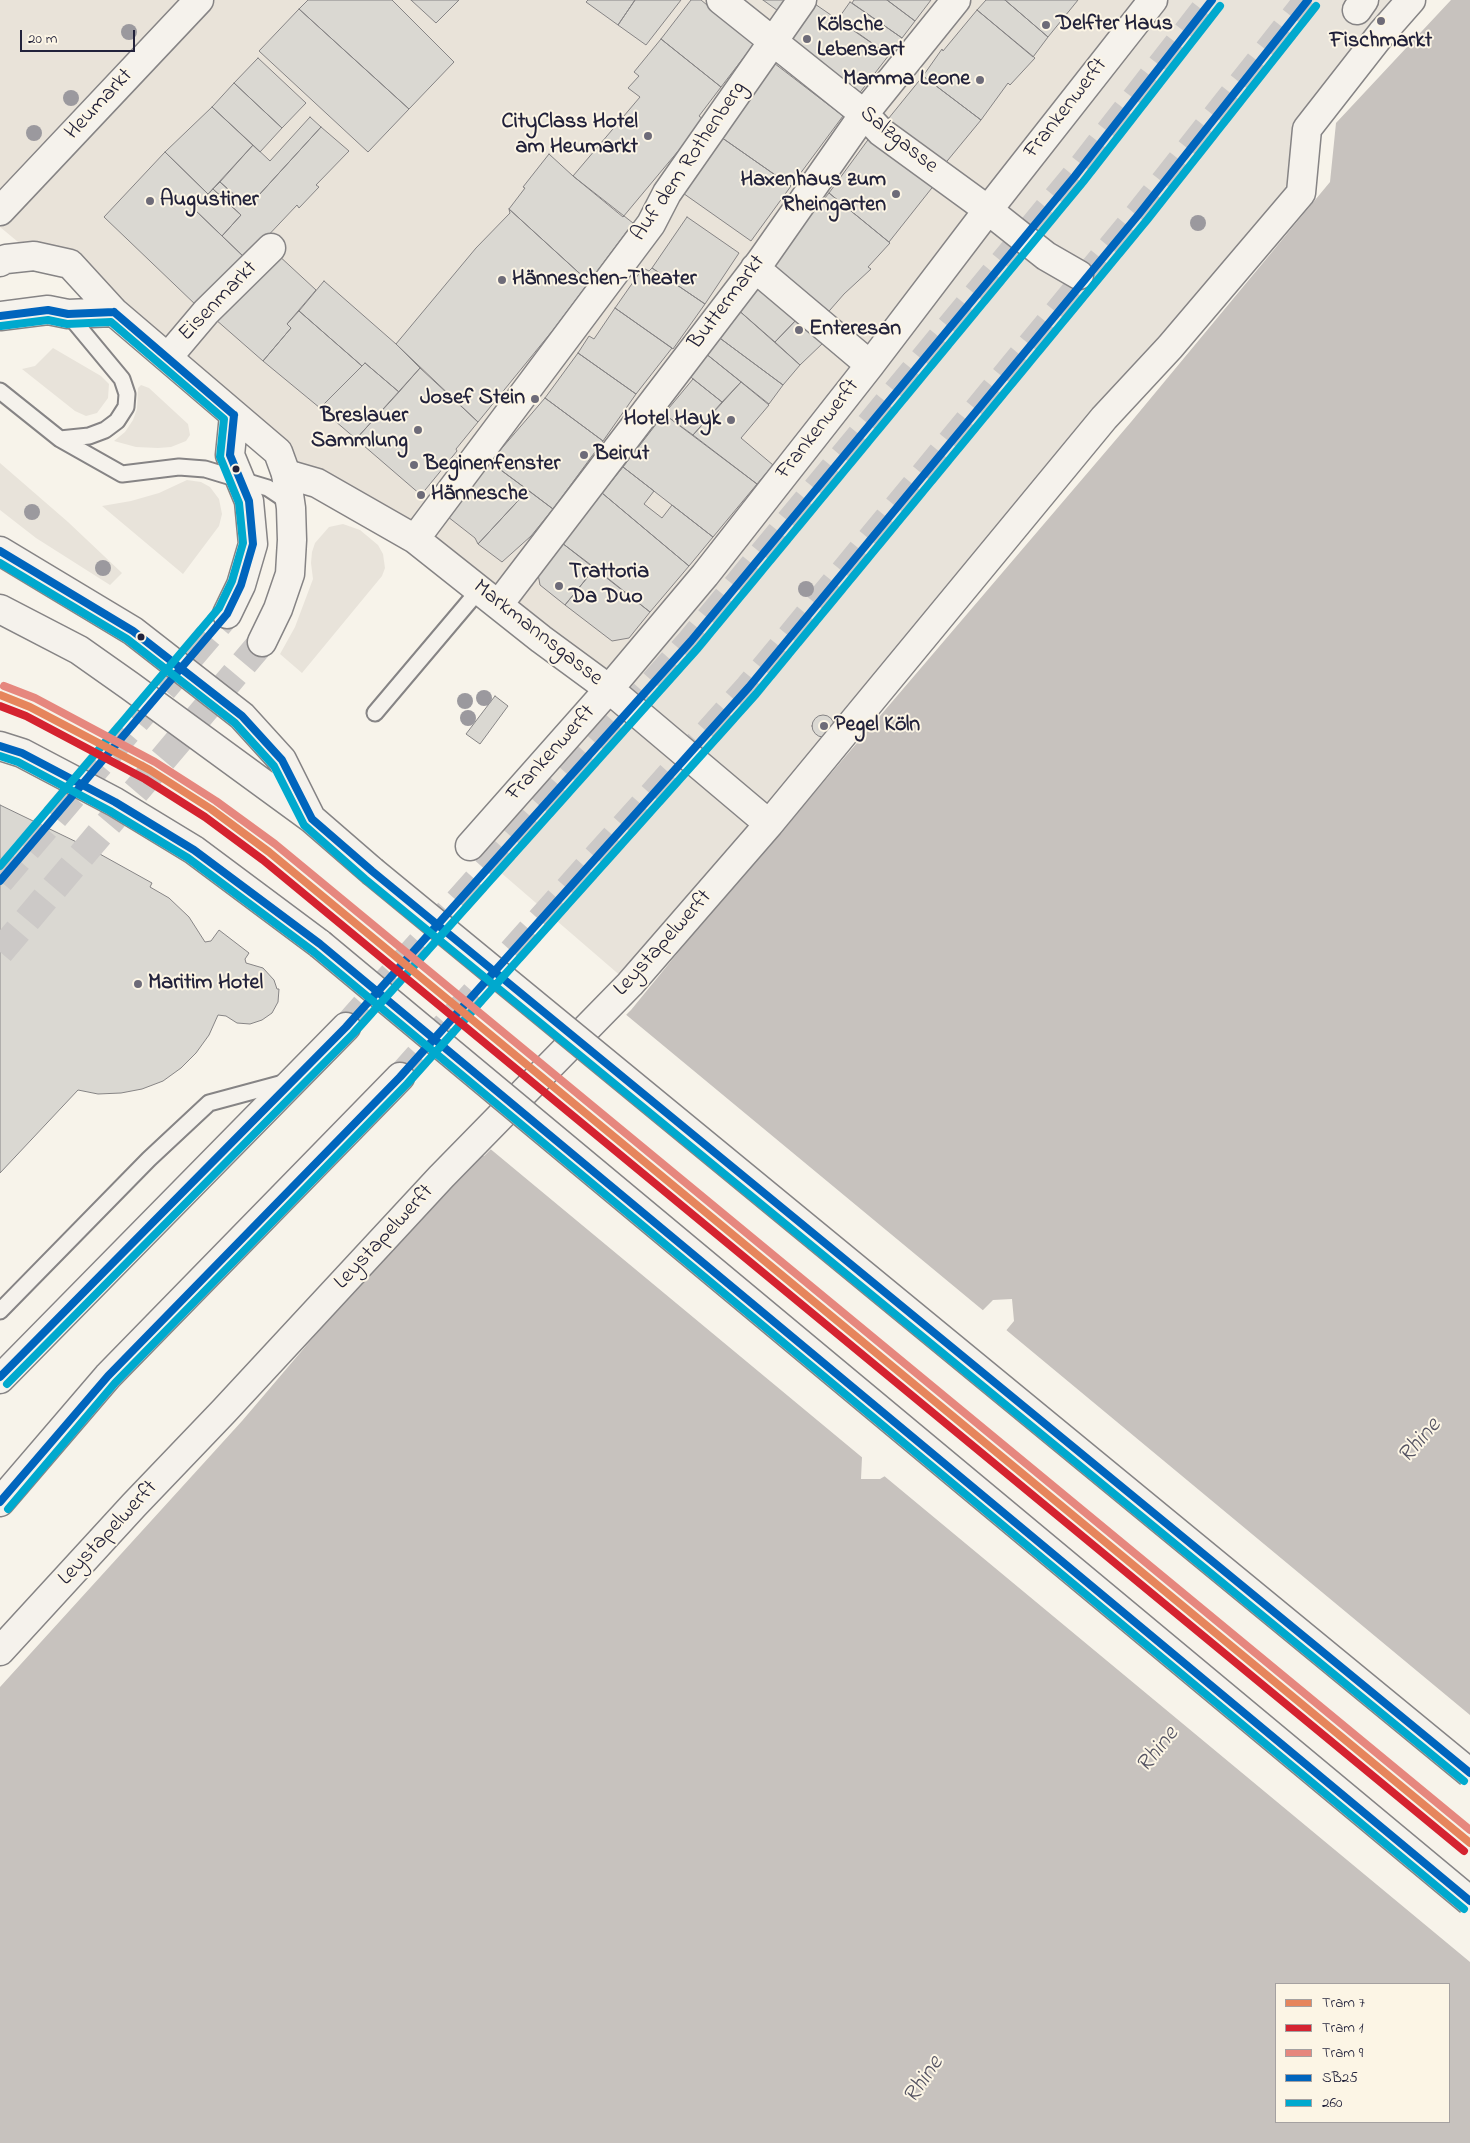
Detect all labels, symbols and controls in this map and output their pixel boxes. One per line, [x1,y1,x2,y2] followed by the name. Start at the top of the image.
[1056,12,1173,38] place label: Delfter Haus
[817,13,905,64] place label: Kölsche Lebensart
[1375,15,1387,27] marker: Fischmarkt
[1040,19,1052,31] marker: Delfter Haus
[22,20,138,52] scale bar
[28,28,57,50] text: 20 m
[1330,29,1432,55] place label: Fischmarkt
[801,33,813,45] marker: Kölsche Lebensart
[1020,54,1114,164] street label: Frankenwerft
[60,64,140,146] street label: Heumarkt
[843,67,970,93] place label: Mamma Leone
[974,74,986,86] marker: Mamma Leone
[627,77,753,247] street label: Auf dem Rothenberg
[854,101,942,181] street label: Salzgasse
[502,110,638,162] place label: CityClass Hotel am Heumarkt
[642,130,654,142] marker: CityClass Hotel am Heumarkt
[740,168,886,220] place label: Haxenhaus zum Rheingarten
[160,188,259,214] place label: Augustiner
[890,188,902,200] marker: Haxenhaus zum Rheingarten
[144,195,156,207] marker: Augustiner
[684,250,772,356] street label: Buttermarkt
[174,256,264,348] street label: Eisenmarkt
[512,267,697,293] place label: Hänneschen-Theater
[496,274,508,286] marker: Hänneschen-Theater
[809,317,901,343] place label: Enteresan
[793,324,805,336] marker: Enteresan
[772,375,866,485] street label: Frankenwerft
[420,386,525,412] place label: Josef Stein
[529,393,541,405] marker: Josef Stein
[311,404,408,456] place label: Breslauer Sammlung
[624,407,721,433] place label: Hotel Hayk
[725,414,737,426] marker: Hotel Hayk
[412,424,424,436] marker: Breslauer Sammlung
[594,442,649,468] place label: Beirut
[578,449,590,461] marker: Beirut
[424,452,560,478] place label: Beginenfenster
[408,459,420,471] marker: Beginenfenster
[231,464,241,474] unlabelled marker
[431,482,528,508] place label: Hännesche
[415,489,427,501] marker: Hännesche
[569,560,649,612] place label: Trattoria Da Duo
[467,575,607,693] street label: Markmannsgasse
[553,580,565,592] marker: Trattoria Da Duo
[136,632,146,642] unlabelled marker
[502,701,602,807] street label: Frankenwerft
[834,713,920,739] place label: Pegel Köln
[818,720,830,732] marker: Pegel Köln
[609,885,719,1003] street label: Leystapelwerft
[148,971,263,997] place label: Maritim Hotel
[132,978,144,990] marker: Maritim Hotel
[330,1180,440,1296] street label: Leystapelwerft
[1393,1413,1449,1471] water label: Rhine
[54,1476,164,1592] street label: Leystapelwerft
[1132,1722,1186,1780] water label: Rhine
[1275,1983,1450,2123] legend
[1322,1992,1365,2014] text: Tram 7
[1322,2017,1364,2039] text: Tram 1
[1322,2042,1363,2064] text: Tram 9
[899,2052,951,2110] water label: Rhine
[1322,2067,1358,2089] text: SB25
[1322,2092,1343,2114] text: 260

